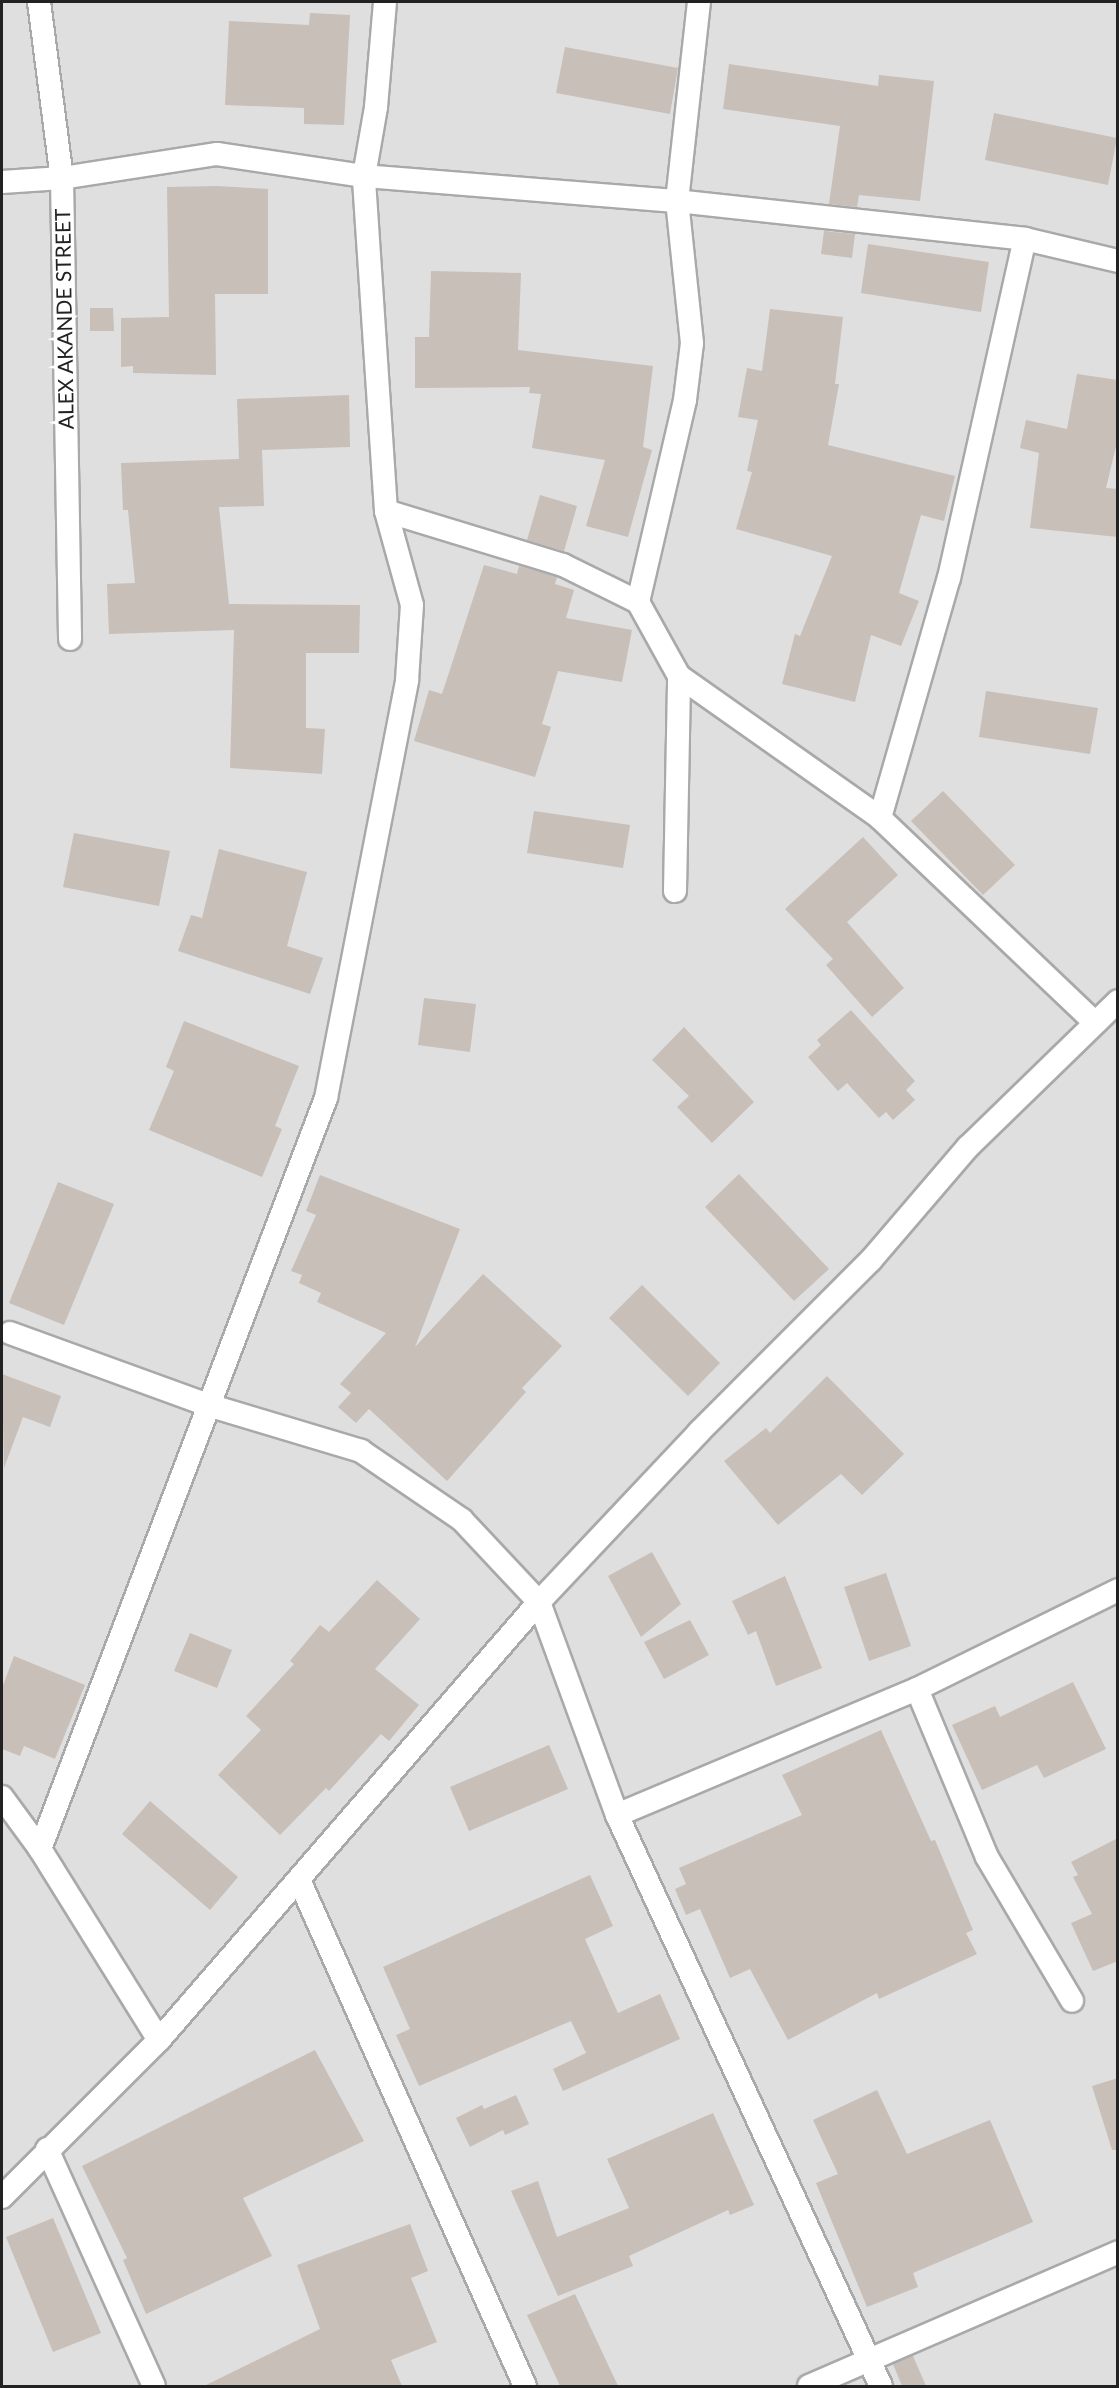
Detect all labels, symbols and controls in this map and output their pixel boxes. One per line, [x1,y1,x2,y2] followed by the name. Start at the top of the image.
[49,208,79,430] street label: ALEX AKANDE STREET

